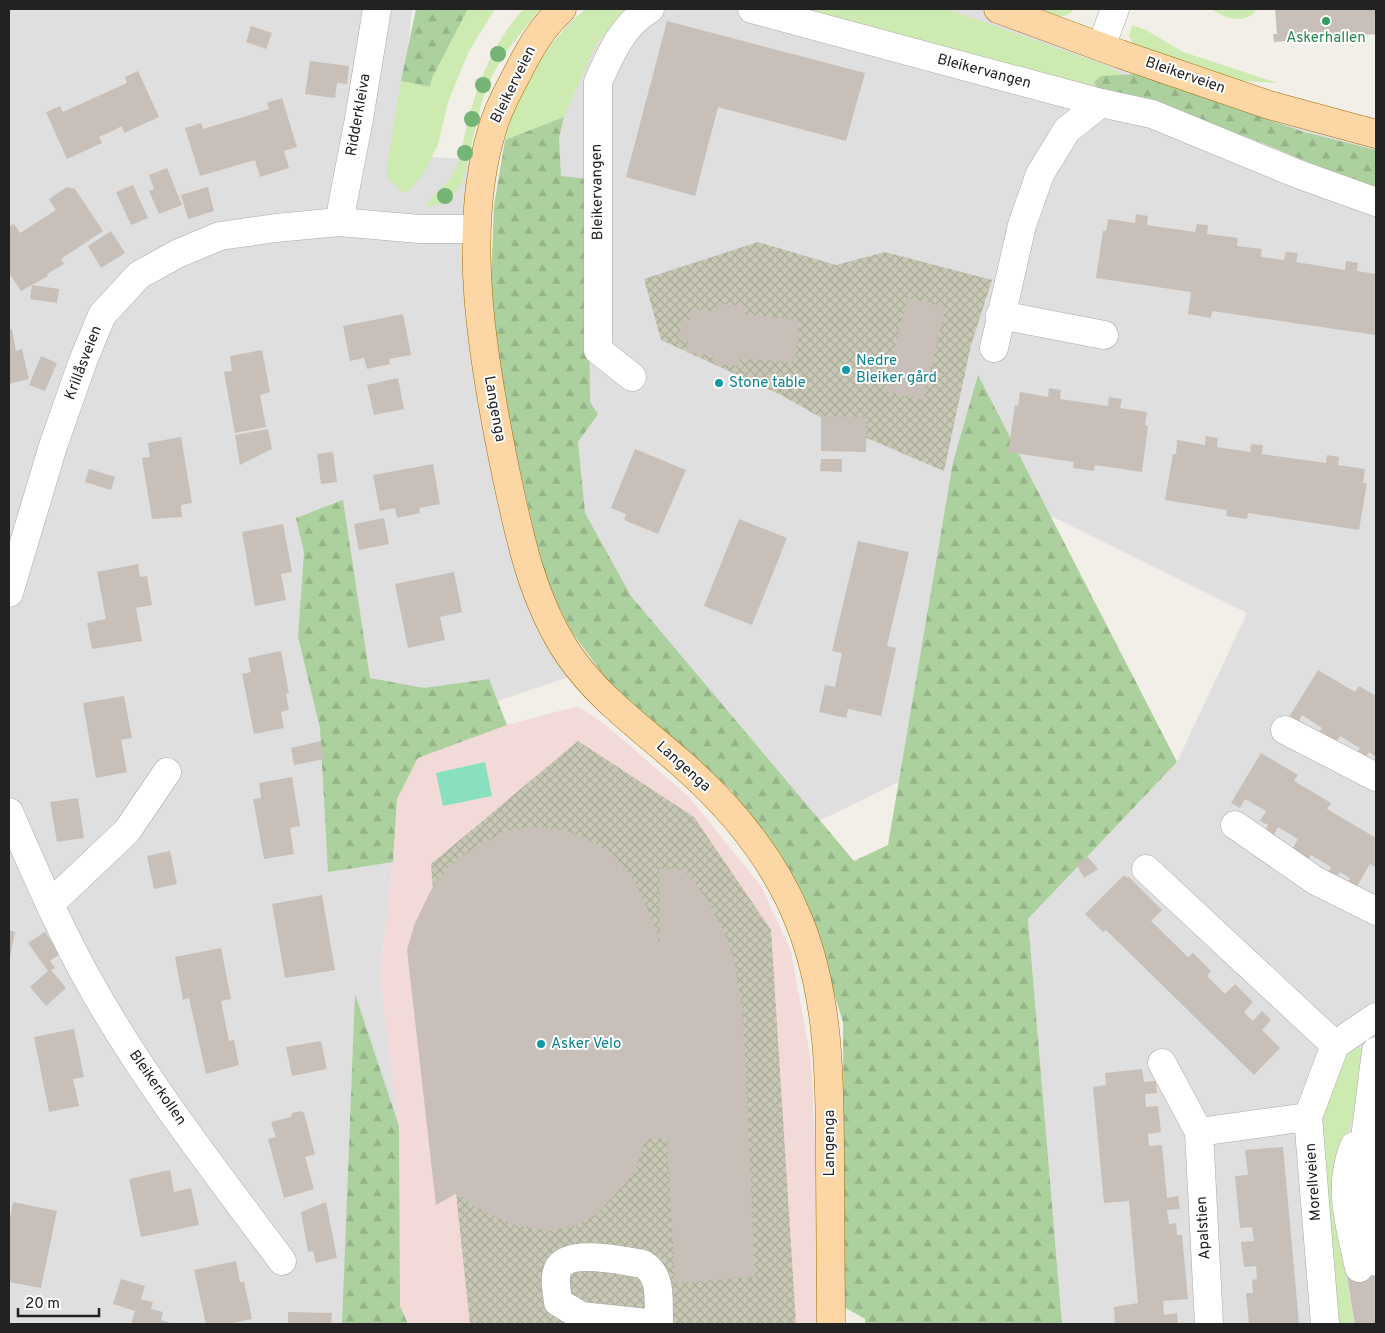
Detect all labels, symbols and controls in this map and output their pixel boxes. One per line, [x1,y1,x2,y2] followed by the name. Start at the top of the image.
[1320,15,1332,27] marker: Askerhallen
[1286,29,1366,48] place label: Askerhallen
[487,43,541,127] street label: Bleikerveien
[935,50,1033,94] street label: Bleikervangen
[1142,53,1228,99] street label: Bleikerveien
[342,72,376,158] street label: Ridderkleiva
[588,144,608,240] street label: Bleikervangen
[61,323,107,403] street label: Krillåsveien
[856,352,937,388] place label: Nedre Bleiker gård
[840,364,852,376] marker: Nedre Bleiker gård
[479,374,509,444] street label: Langenga
[729,374,806,393] place label: Stone table
[713,377,725,389] marker: Stone table
[652,738,714,796] street label: Langenga
[551,1035,621,1054] place label: Asker Velo
[535,1038,547,1050] marker: Asker Velo
[124,1047,190,1129] street label: Bleikerkollen
[821,1110,840,1176] street label: Langenga
[1302,1142,1326,1222] street label: Morellveien
[1193,1196,1215,1260] street label: Apalstien
[18,1286,99,1318] scale bar
[25,1295,60,1314] text: 20 m

